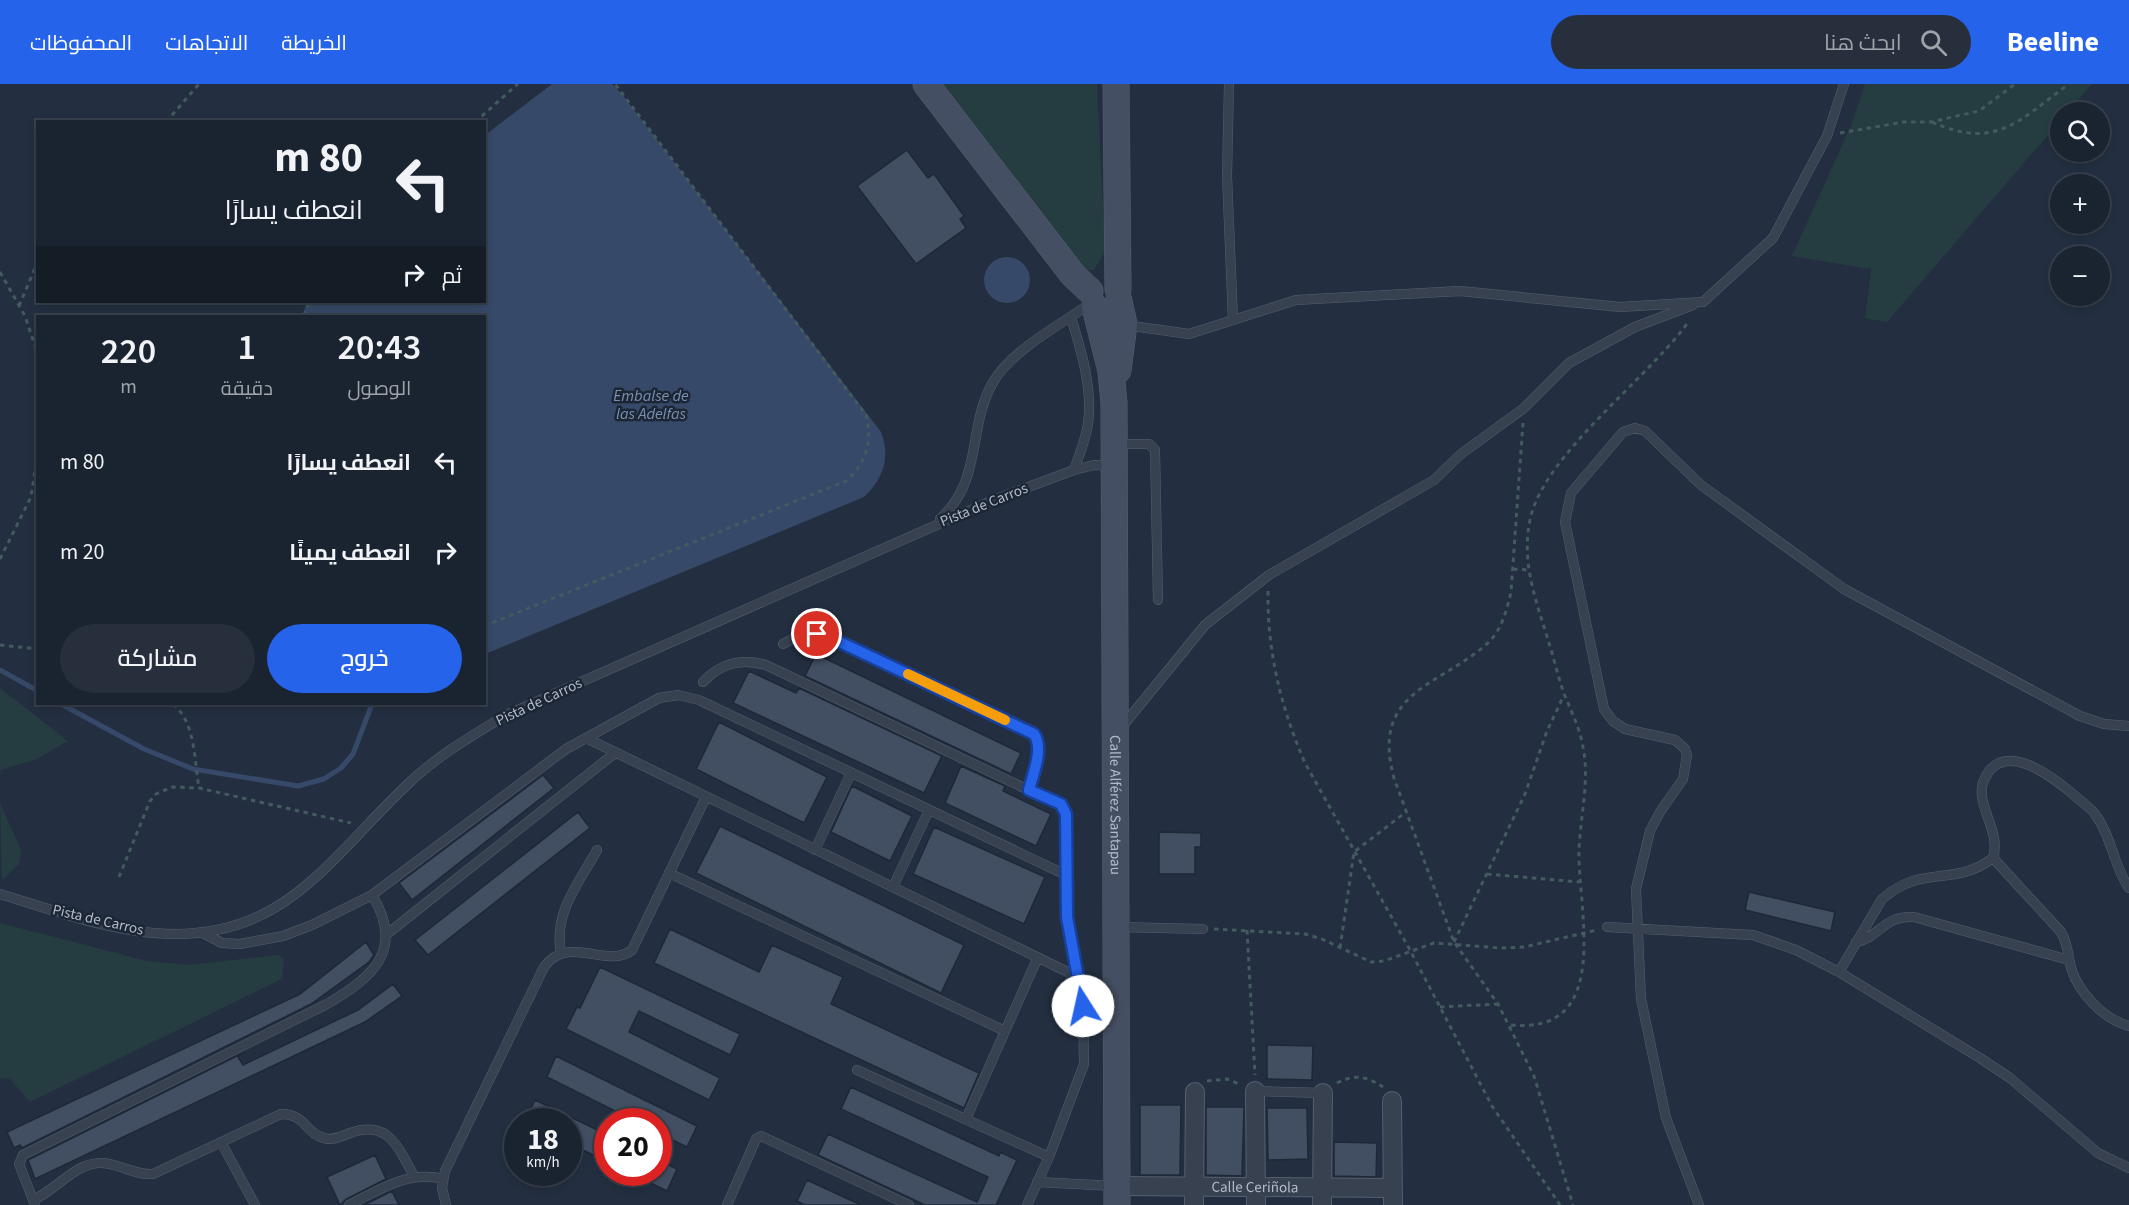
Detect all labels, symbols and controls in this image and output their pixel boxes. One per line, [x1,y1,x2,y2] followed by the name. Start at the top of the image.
[1551,15,1971,69] search box
[2007,22,2099,62] text: Beeline
[1917,26,1950,59] icon: search
[1824,27,1902,59] text: ابحث هنا
[30,28,132,58] text: المحفوظات
[165,28,248,58] text: الاتجاهات
[281,28,347,58] text: الخريطة
[2050,102,2110,306] map controls
[2050,102,2110,162] button: search
[274,128,363,188] text: 80 m
[384,144,462,222] icon: left
[2050,174,2110,234] button: +
[224,191,363,230] text: انعطف يسارًا
[2050,246,2110,306] button: −
[397,258,430,291] icon: right
[442,260,462,292] text: ثم
[238,322,256,373] text: 1
[338,322,421,373] text: 20:43
[101,326,156,377] text: 220
[120,373,137,401] text: m
[221,375,273,403] text: دقيقة
[348,375,411,403] text: الوصول
[613,385,689,425] water label: Embalse de las Adelfas
[60,446,105,478] text: 80 m
[429,446,462,479] icon: left
[287,447,411,479] text: انعطف يسارًا
[937,478,1031,532] street label: Pista de Carros
[60,536,105,568] text: 20 m
[429,536,462,569] icon: right
[289,537,411,569] text: انعطف يمينًا
[791,608,842,659] pin
[800,617,833,650] icon: arrive
[60,624,255,693] button: مشاركة
[267,624,462,693] button: خروج
[492,673,586,731] street label: Pista de Carros
[1105,735,1126,875] street label: Calle Alférez Santapau
[50,899,146,941] street label: Pista de Carros
[1051,974,1115,1038] position arrow
[594,1108,672,1186] speed limit sign: 20
[527,1118,559,1161] text: 18
[526,1152,560,1173] text: km/h
[1211,1176,1299,1198] street label: Calle Ceriñola

